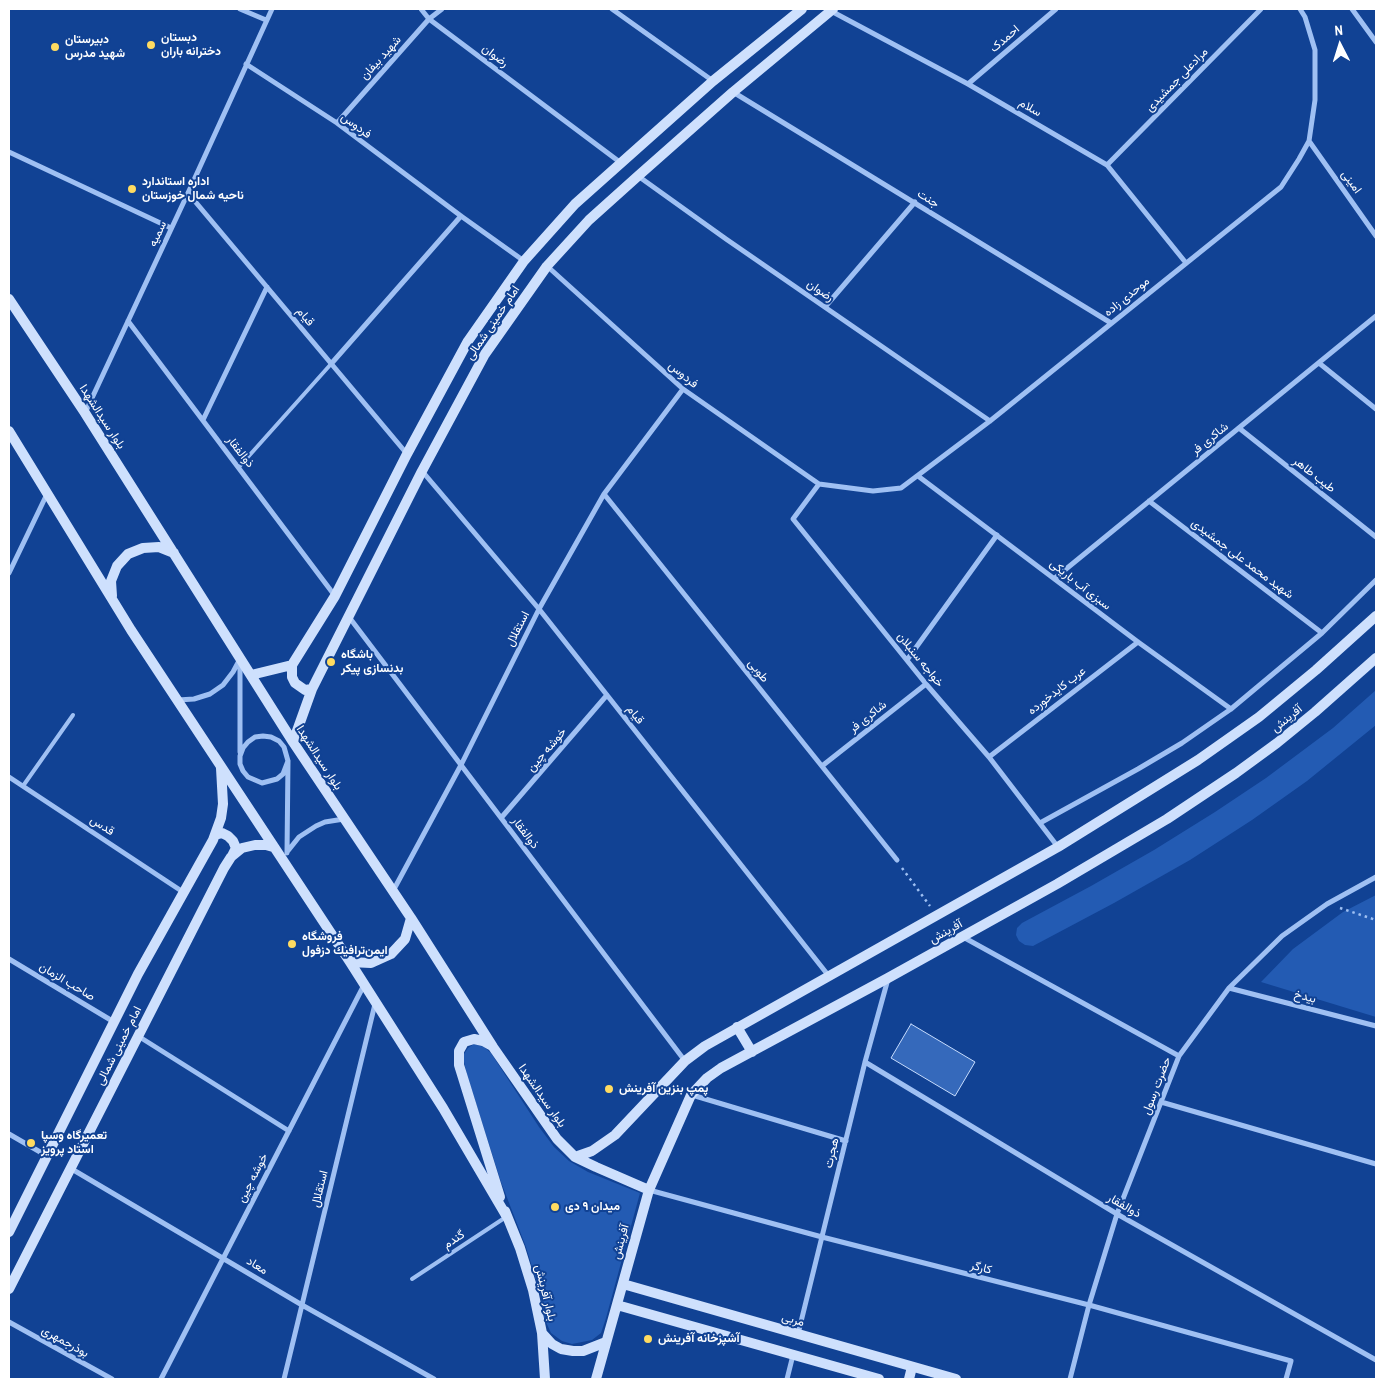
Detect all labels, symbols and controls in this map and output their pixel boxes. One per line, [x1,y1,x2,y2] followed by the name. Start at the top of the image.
[1315,20,1365,70] north arrow
[1334,21,1344,39] text: N
[987,22,1023,56] street label: احمدک
[161,31,221,59] place label: دبستان دخترانه باران
[65,33,125,61] place label: دبیرستان شهید مدرس
[358,33,404,83] street label: شهید بیفان
[145,39,157,51] marker: دبستان دخترانه باران
[49,41,61,53] marker: دبیرستان شهید مدرس
[479,41,511,71] street label: رضوان
[1143,45,1211,115] street label: مرادعلی جمشیدی
[1016,96,1044,120] street label: سلام
[338,110,374,142] street label: فردوس
[1338,168,1364,196] street label: امینی
[142,175,244,203] place label: اداره استاندارد ناحیه شمال خوزستان
[126,183,138,195] marker: اداره استاندارد ناحیه شمال خوزستان
[914,187,942,211] street label: جنت
[146,219,170,249] street label: سمیه
[1101,274,1153,320] street label: موحدی زاده
[804,277,836,305] street label: رضوان
[463,283,523,363] street label: امام خمینی شمالی
[293,305,317,329] street label: قیام
[665,358,701,392] street label: فردوس
[76,382,128,452] street label: بلوار سیدالشهدا
[1188,420,1232,458] street label: شاکری فر
[223,433,257,471] street label: ذوالفقار
[1290,454,1338,496] street label: طیب طاهر
[1188,516,1296,602] street label: شهید محمد علی جمشیدی
[1046,557,1114,613] street label: سبزی آب باریکی
[503,609,533,649] street label: استقلال
[894,630,946,690] street label: خواجه سنبلان
[341,648,403,676] place label: باشگاه بدنسازی پیکر
[325,656,337,668] marker: باشگاه بدنسازی پیکر
[744,657,772,685] street label: طوبی
[1025,664,1089,718] street label: عرب کایدخورده
[846,698,890,736] street label: شاکری فر
[1269,702,1305,736] street label: آفرینش
[623,703,647,727] street label: قیام
[293,723,345,793] street label: بلوار سیدالشهدا
[524,725,570,775] street label: خوشه چین
[87,813,117,839] street label: قدس
[508,814,542,852] street label: ذوالفقار
[927,917,965,947] street label: آفرینش
[302,930,388,958] place label: فروشگاه ايمن‌ترافيك دزفول
[286,938,298,950] marker: فروشگاه ايمن‌ترافيك دزفول
[36,960,98,1004] street label: صاحب الزمان
[1292,987,1318,1007] street label: بیدخ
[93,1004,145,1088] street label: امام خمینی شمالی
[1139,1055,1175,1117] street label: حضرت رسول
[515,1062,569,1130] street label: بلوار سیدالشهدا
[619,1082,708,1096] place label: پمپ بنزین آفرینش
[603,1083,615,1095] marker: پمپ بنزین آفرینش
[41,1129,107,1157] place label: تعمیرگاه وسپا استاد پرویز
[821,1136,843,1170] street label: هجرت
[25,1137,37,1149] marker: تعمیرگاه وسپا استاد پرویز
[234,1151,272,1205] street label: خوشه چین
[308,1169,332,1209] street label: استقلال
[1105,1191,1143,1221] street label: ذوالفقار
[565,1200,620,1214] place label: میدان ۹ دی
[549,1201,561,1213] marker: میدان ۹ دی
[609,1223,633,1261] street label: آفرینش
[440,1228,468,1252] street label: گندم
[244,1254,270,1278] street label: معاد
[969,1258,993,1278] street label: کارگر
[531,1263,559,1323] street label: بلوار آفرینش
[780,1310,806,1330] street label: مربی
[39,1323,91,1361] street label: بوذرجمهری
[658,1332,740,1346] place label: آشپزخانه آفرینش
[642,1333,654,1345] marker: آشپزخانه آفرینش

